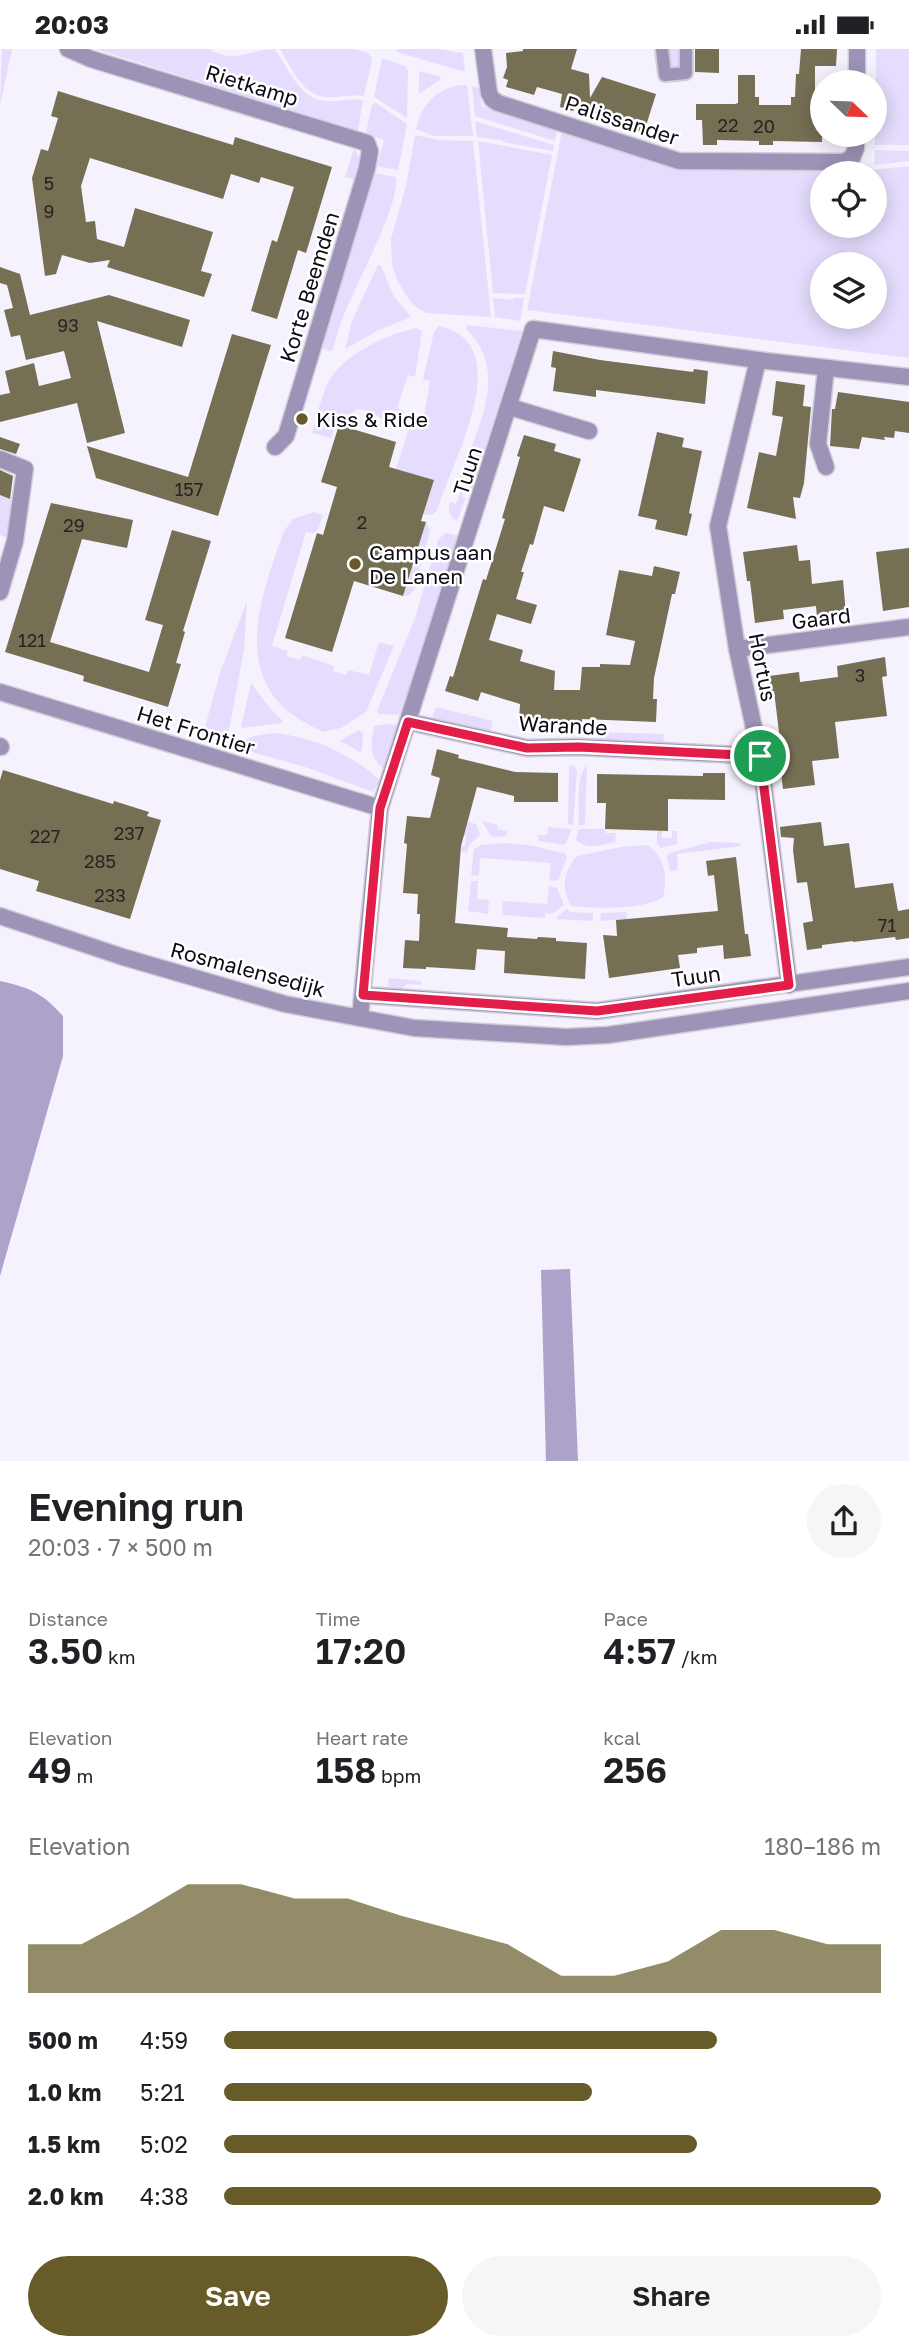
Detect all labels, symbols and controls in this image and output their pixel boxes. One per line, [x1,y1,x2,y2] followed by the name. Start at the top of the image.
[35,9,109,40] text: 20:03
[203,59,301,111] street label: Rietkamp
[810,70,887,147] north arrow
[810,70,887,329] map controls
[562,89,682,151] street label: Palissander
[718,114,738,136] house number: 22
[753,115,775,137] house number: 20
[810,161,887,238] button: locate
[44,172,54,194] house number: 5
[44,200,54,222] house number: 9
[274,209,344,365] street label: Korte Beemden
[810,252,887,329] button: layers
[57,314,79,336] house number: 93
[316,406,428,432] place label: Kiss & Ride
[294,411,310,427] marker: Kiss & Ride
[447,443,487,499] street label: Tuun
[175,478,203,500] house number: 157
[357,511,367,533] house number: 2
[63,514,85,536] house number: 29
[369,539,492,589] place label: Campus aan De Lanen
[347,556,363,572] marker: Campus aan De Lanen
[790,601,852,635] street label: Gaard
[18,629,46,651] house number: 121
[744,630,782,704] street label: Hortus
[855,664,865,686] house number: 3
[134,700,258,760] street label: Het Frontier
[518,710,608,740] street label: Warande
[730,726,790,786] pin
[741,737,779,775] icon: arrive
[114,822,144,844] house number: 237
[30,825,60,847] house number: 227
[84,850,116,872] house number: 285
[94,884,126,906] house number: 233
[878,914,896,936] house number: 71
[168,936,328,1002] street label: Rosmalensedijk
[670,960,722,992] street label: Tuun
[28,1484,244,1529] text: Evening run
[807,1484,881,1558] button: share
[28,1533,213,1561] text: 20:03 · 7 × 500 m
[28,1607,108,1630] text: Distance
[316,1607,360,1630] text: Time
[603,1607,648,1630] text: Pace
[28,1630,103,1672] text: 3.50
[316,1630,406,1672] text: 17:20
[603,1630,676,1672] text: 4:57
[103,1645,136,1668] text: km
[676,1645,717,1668] text: /km
[28,1726,113,1749] text: Elevation
[316,1726,408,1749] text: Heart rate
[603,1726,641,1749] text: kcal
[28,1749,72,1791] text: 49
[316,1749,376,1791] text: 158
[603,1749,667,1791] text: 256
[72,1764,93,1787] text: m
[376,1764,421,1787] text: bpm
[28,1832,130,1860] text: Elevation
[764,1832,881,1860] text: 180–186 m
[28,2026,98,2054] text: 500 m
[140,2026,188,2054] text: 4:59
[28,2078,101,2106] text: 1.0 km
[140,2078,185,2106] text: 5:21
[28,2130,100,2158] text: 1.5 km
[140,2130,188,2158] text: 5:02
[28,2182,104,2210] text: 2.0 km
[140,2182,188,2210] text: 4:38
[28,2256,448,2336] button: Save
[462,2256,881,2336] button: Share

